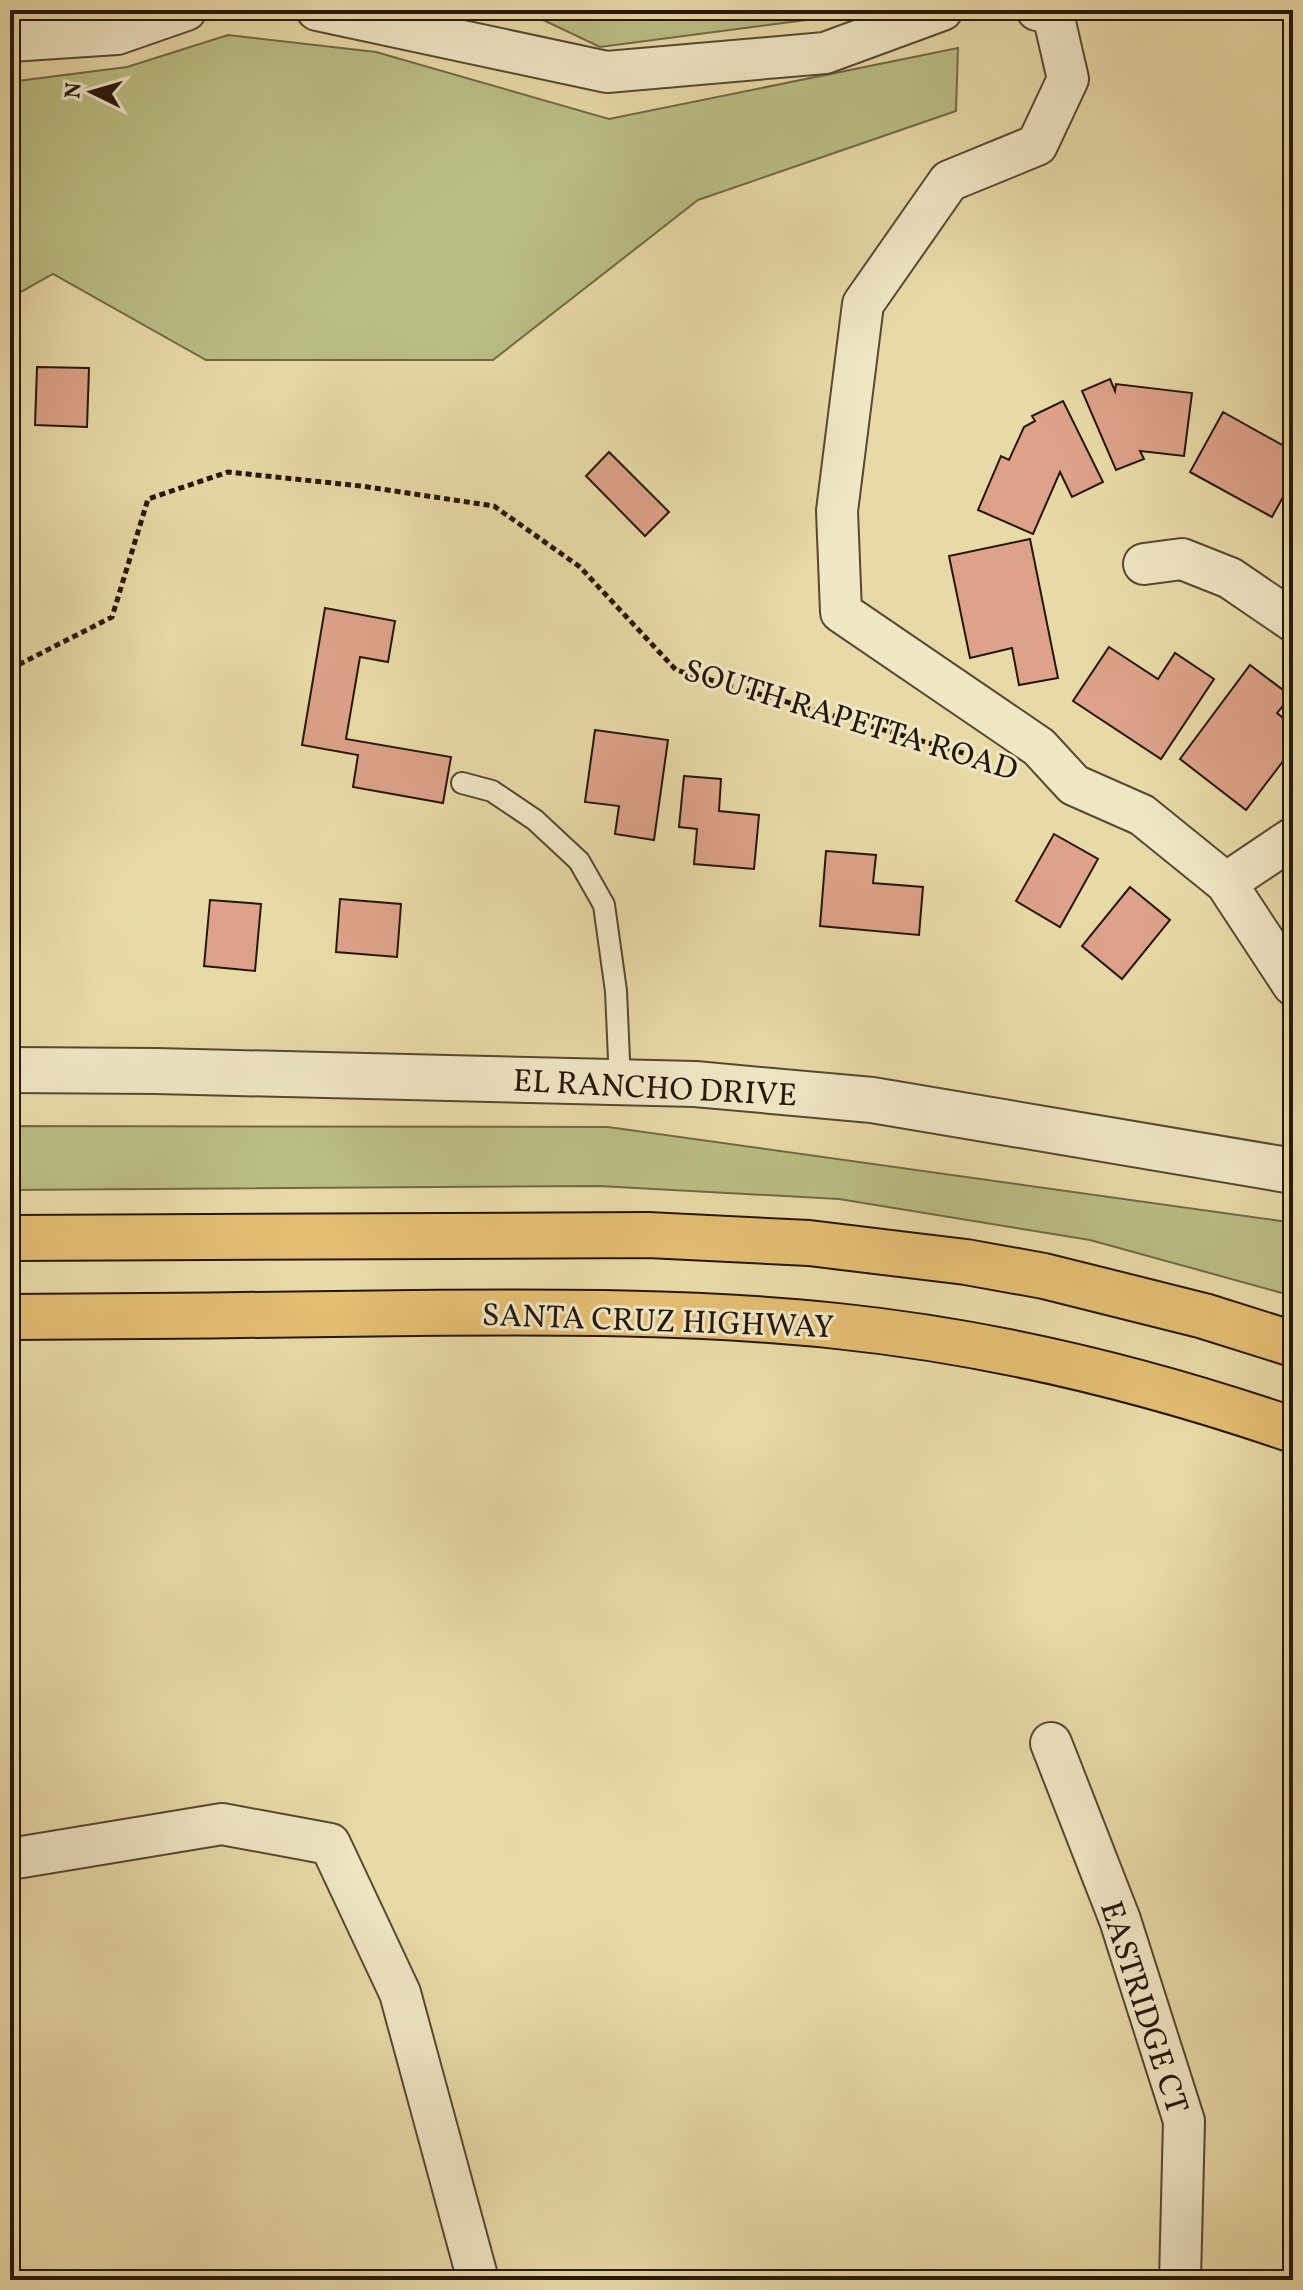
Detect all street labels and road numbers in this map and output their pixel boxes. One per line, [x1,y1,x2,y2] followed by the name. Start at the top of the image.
[678,650,1023,794] street label: SOUTH RAPETTA ROAD
[512,1061,798,1119] street label: EL RANCHO DRIVE
[481,1295,835,1351] street label: SANTA CRUZ HIGHWAY
[1087,1896,1197,2120] street label: EASTRIDGE CT

